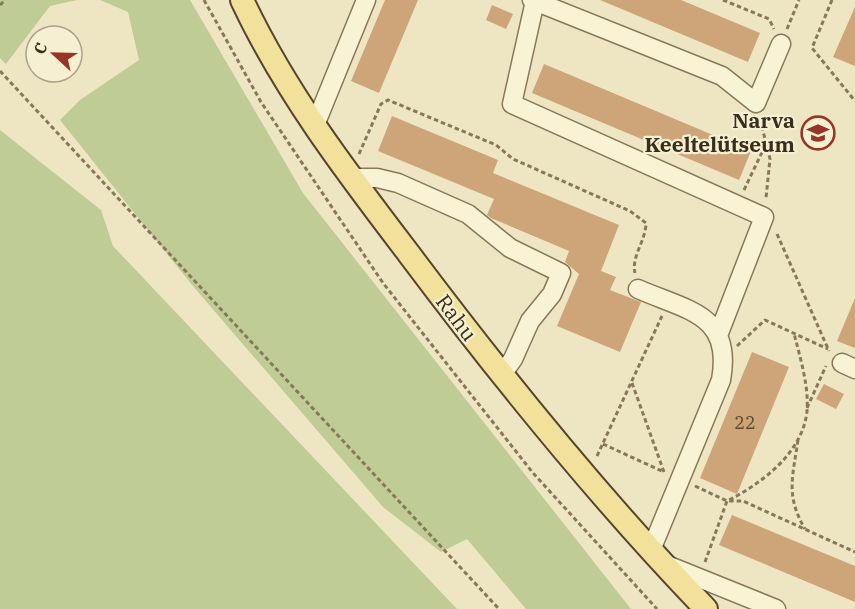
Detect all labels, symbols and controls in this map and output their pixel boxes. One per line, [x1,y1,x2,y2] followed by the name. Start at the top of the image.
[24,24,84,84] north arrow
[29,40,51,57] text: С
[644,106,795,158] place label: Narva Keeltelütseum
[800,115,836,151] school or university icon: Narva Keeltelütseum
[430,288,484,346] street label: Rahu
[734,411,756,434] house number: 22

